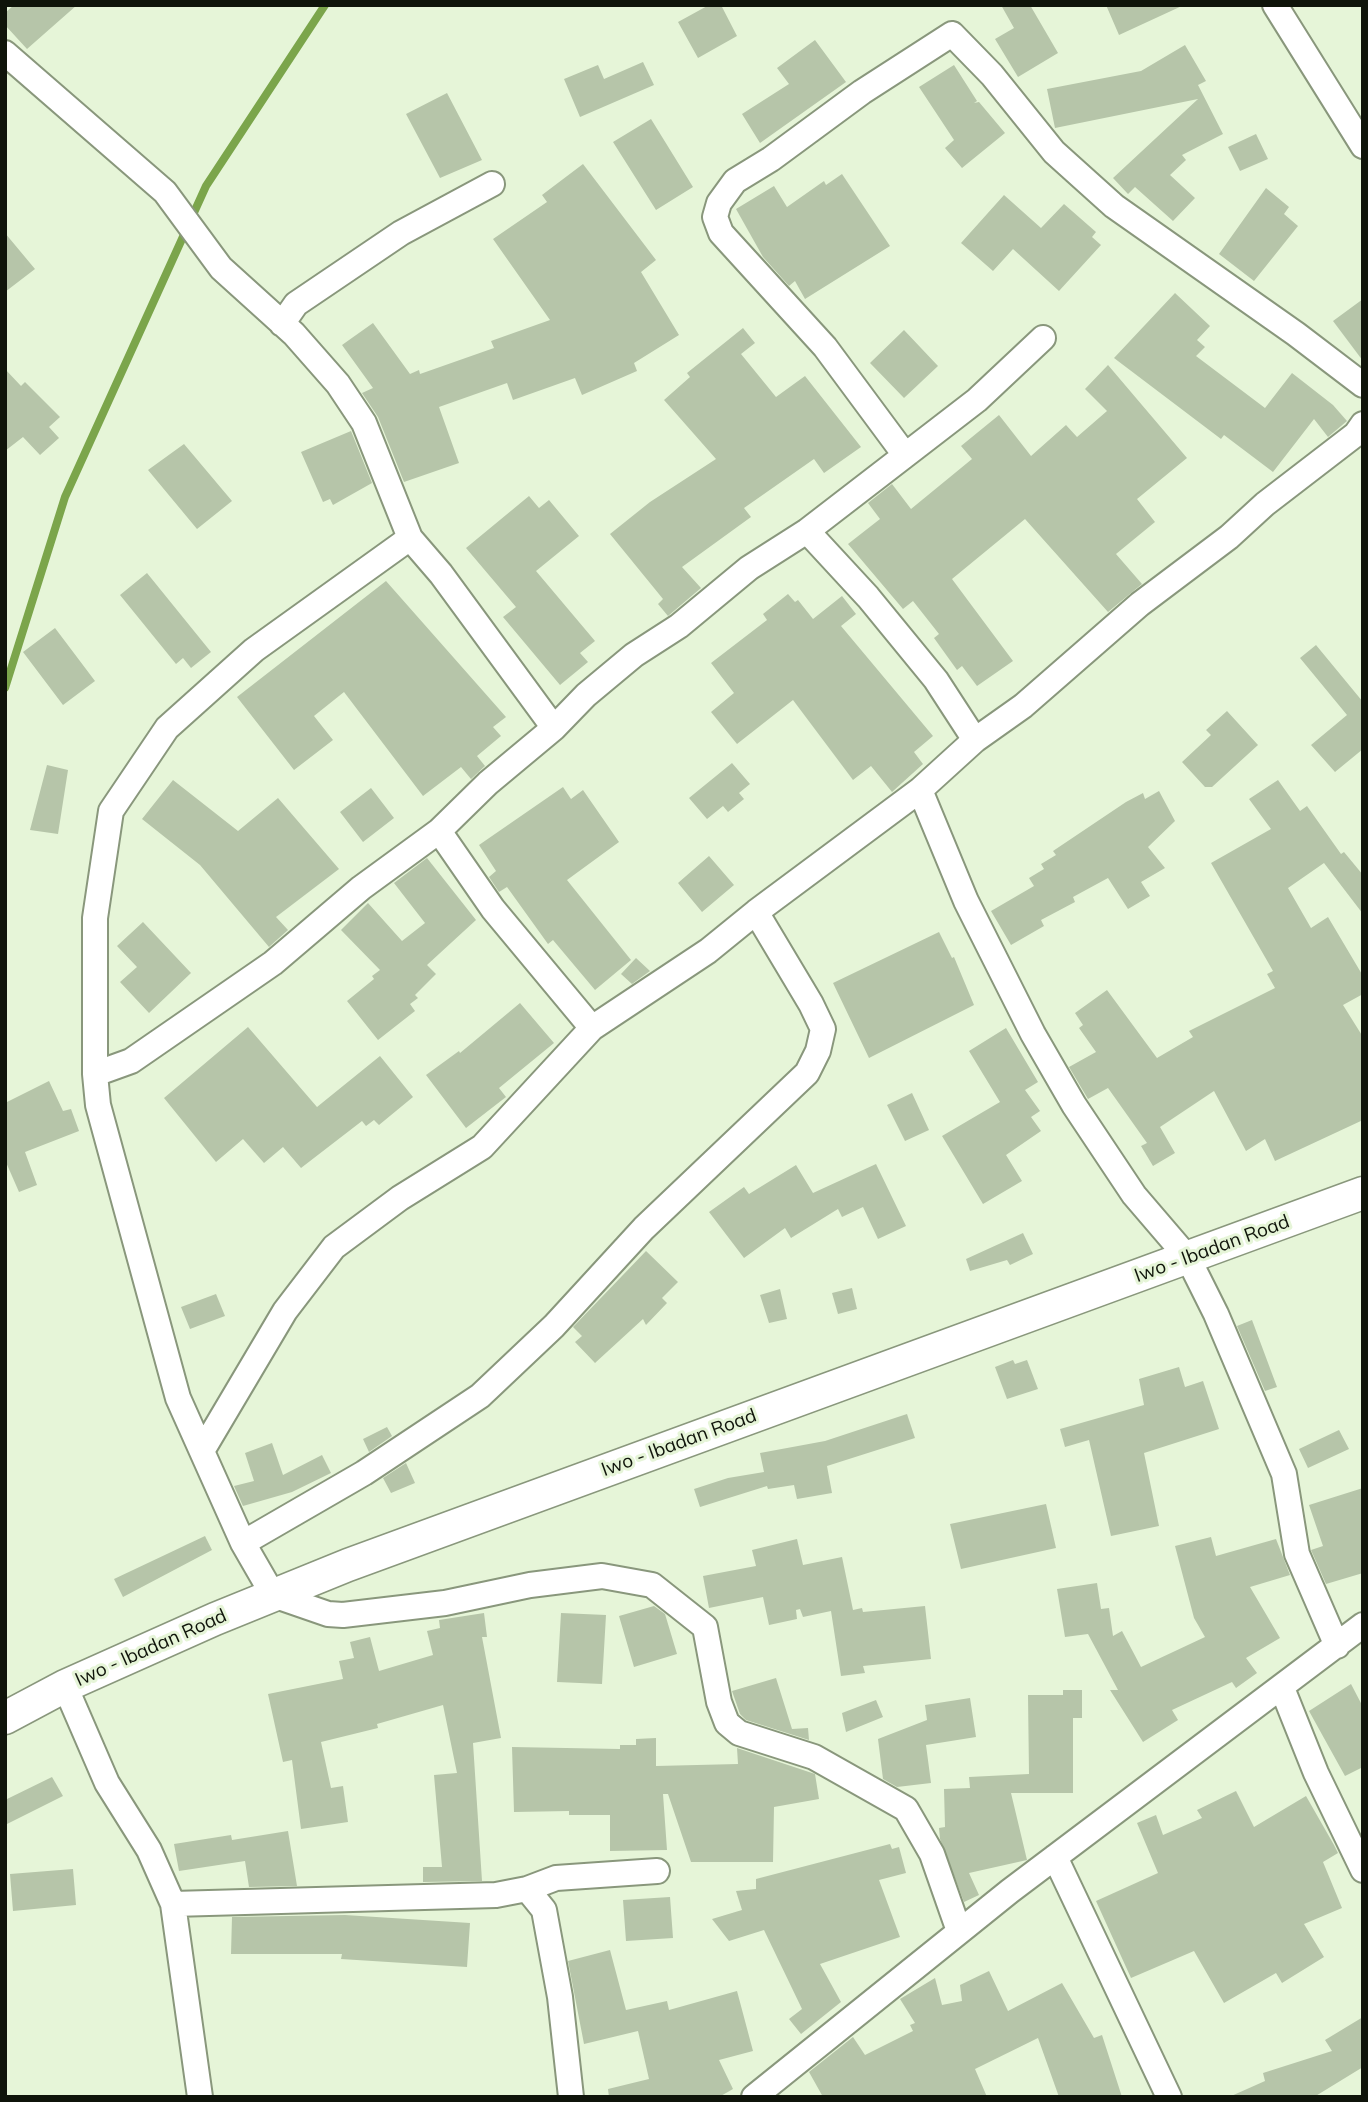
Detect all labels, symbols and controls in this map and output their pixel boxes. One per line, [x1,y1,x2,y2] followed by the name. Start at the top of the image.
[1131,1210,1293,1288] street label: Iwo - Ibadan Road
[598,1404,760,1482] street label: Iwo - Ibadan Road
[72,1604,230,1692] street label: Iwo - Ibadan Road

